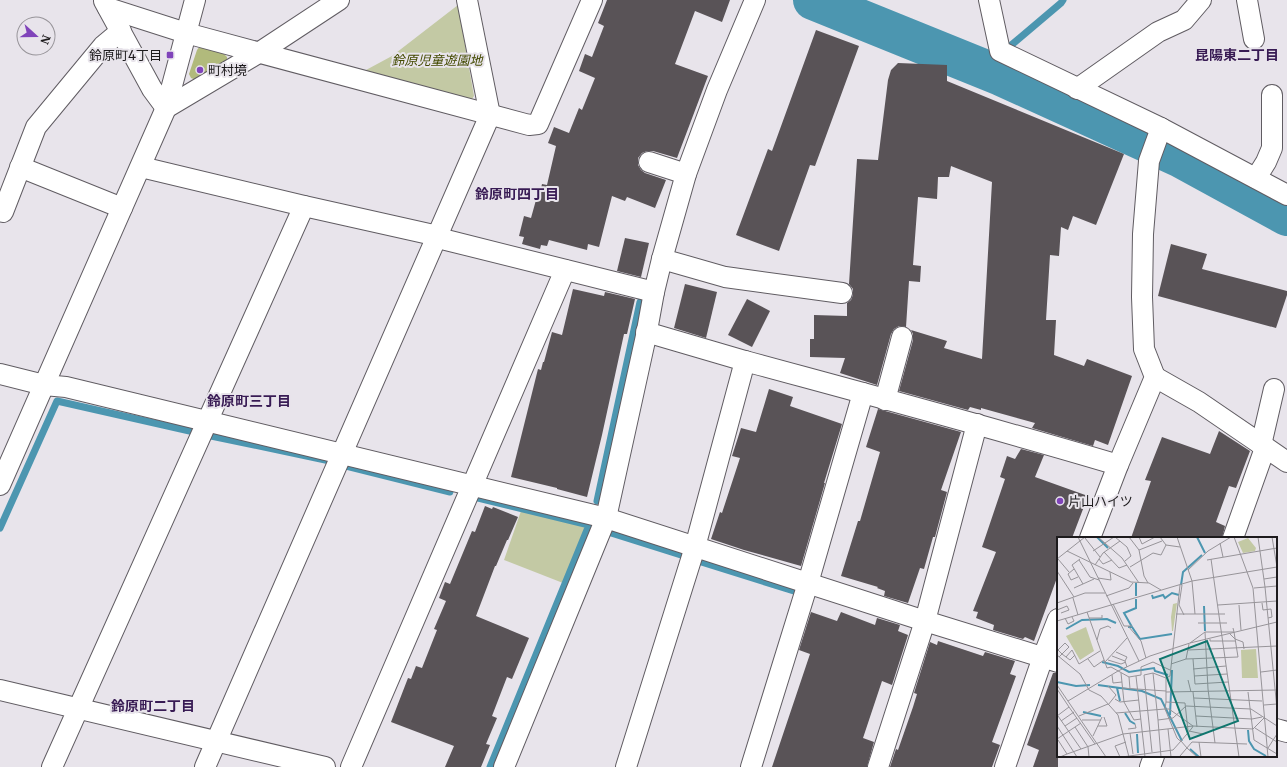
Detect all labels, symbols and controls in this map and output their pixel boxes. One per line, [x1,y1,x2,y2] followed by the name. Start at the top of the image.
[16,16,56,56] north arrow
[37,33,53,46] text: N
[1195,46,1279,64] district label: 昆陽東二丁目
[89,47,162,64] place label: 鈴原町4丁目
[165,50,175,60] marker: 鈴原町4丁目
[391,52,484,69] park label: 鈴原児童遊園地
[208,62,247,79] place label: 町村境
[195,65,205,75] marker: 町村境
[475,185,559,203] district label: 鈴原町四丁目
[207,392,291,410] district label: 鈴原町三丁目
[1068,493,1133,510] place label: 片山ハイツ
[1055,496,1065,506] marker: 片山ハイツ
[1057,537,1277,757] inset map
[111,697,195,715] district label: 鈴原町二丁目

